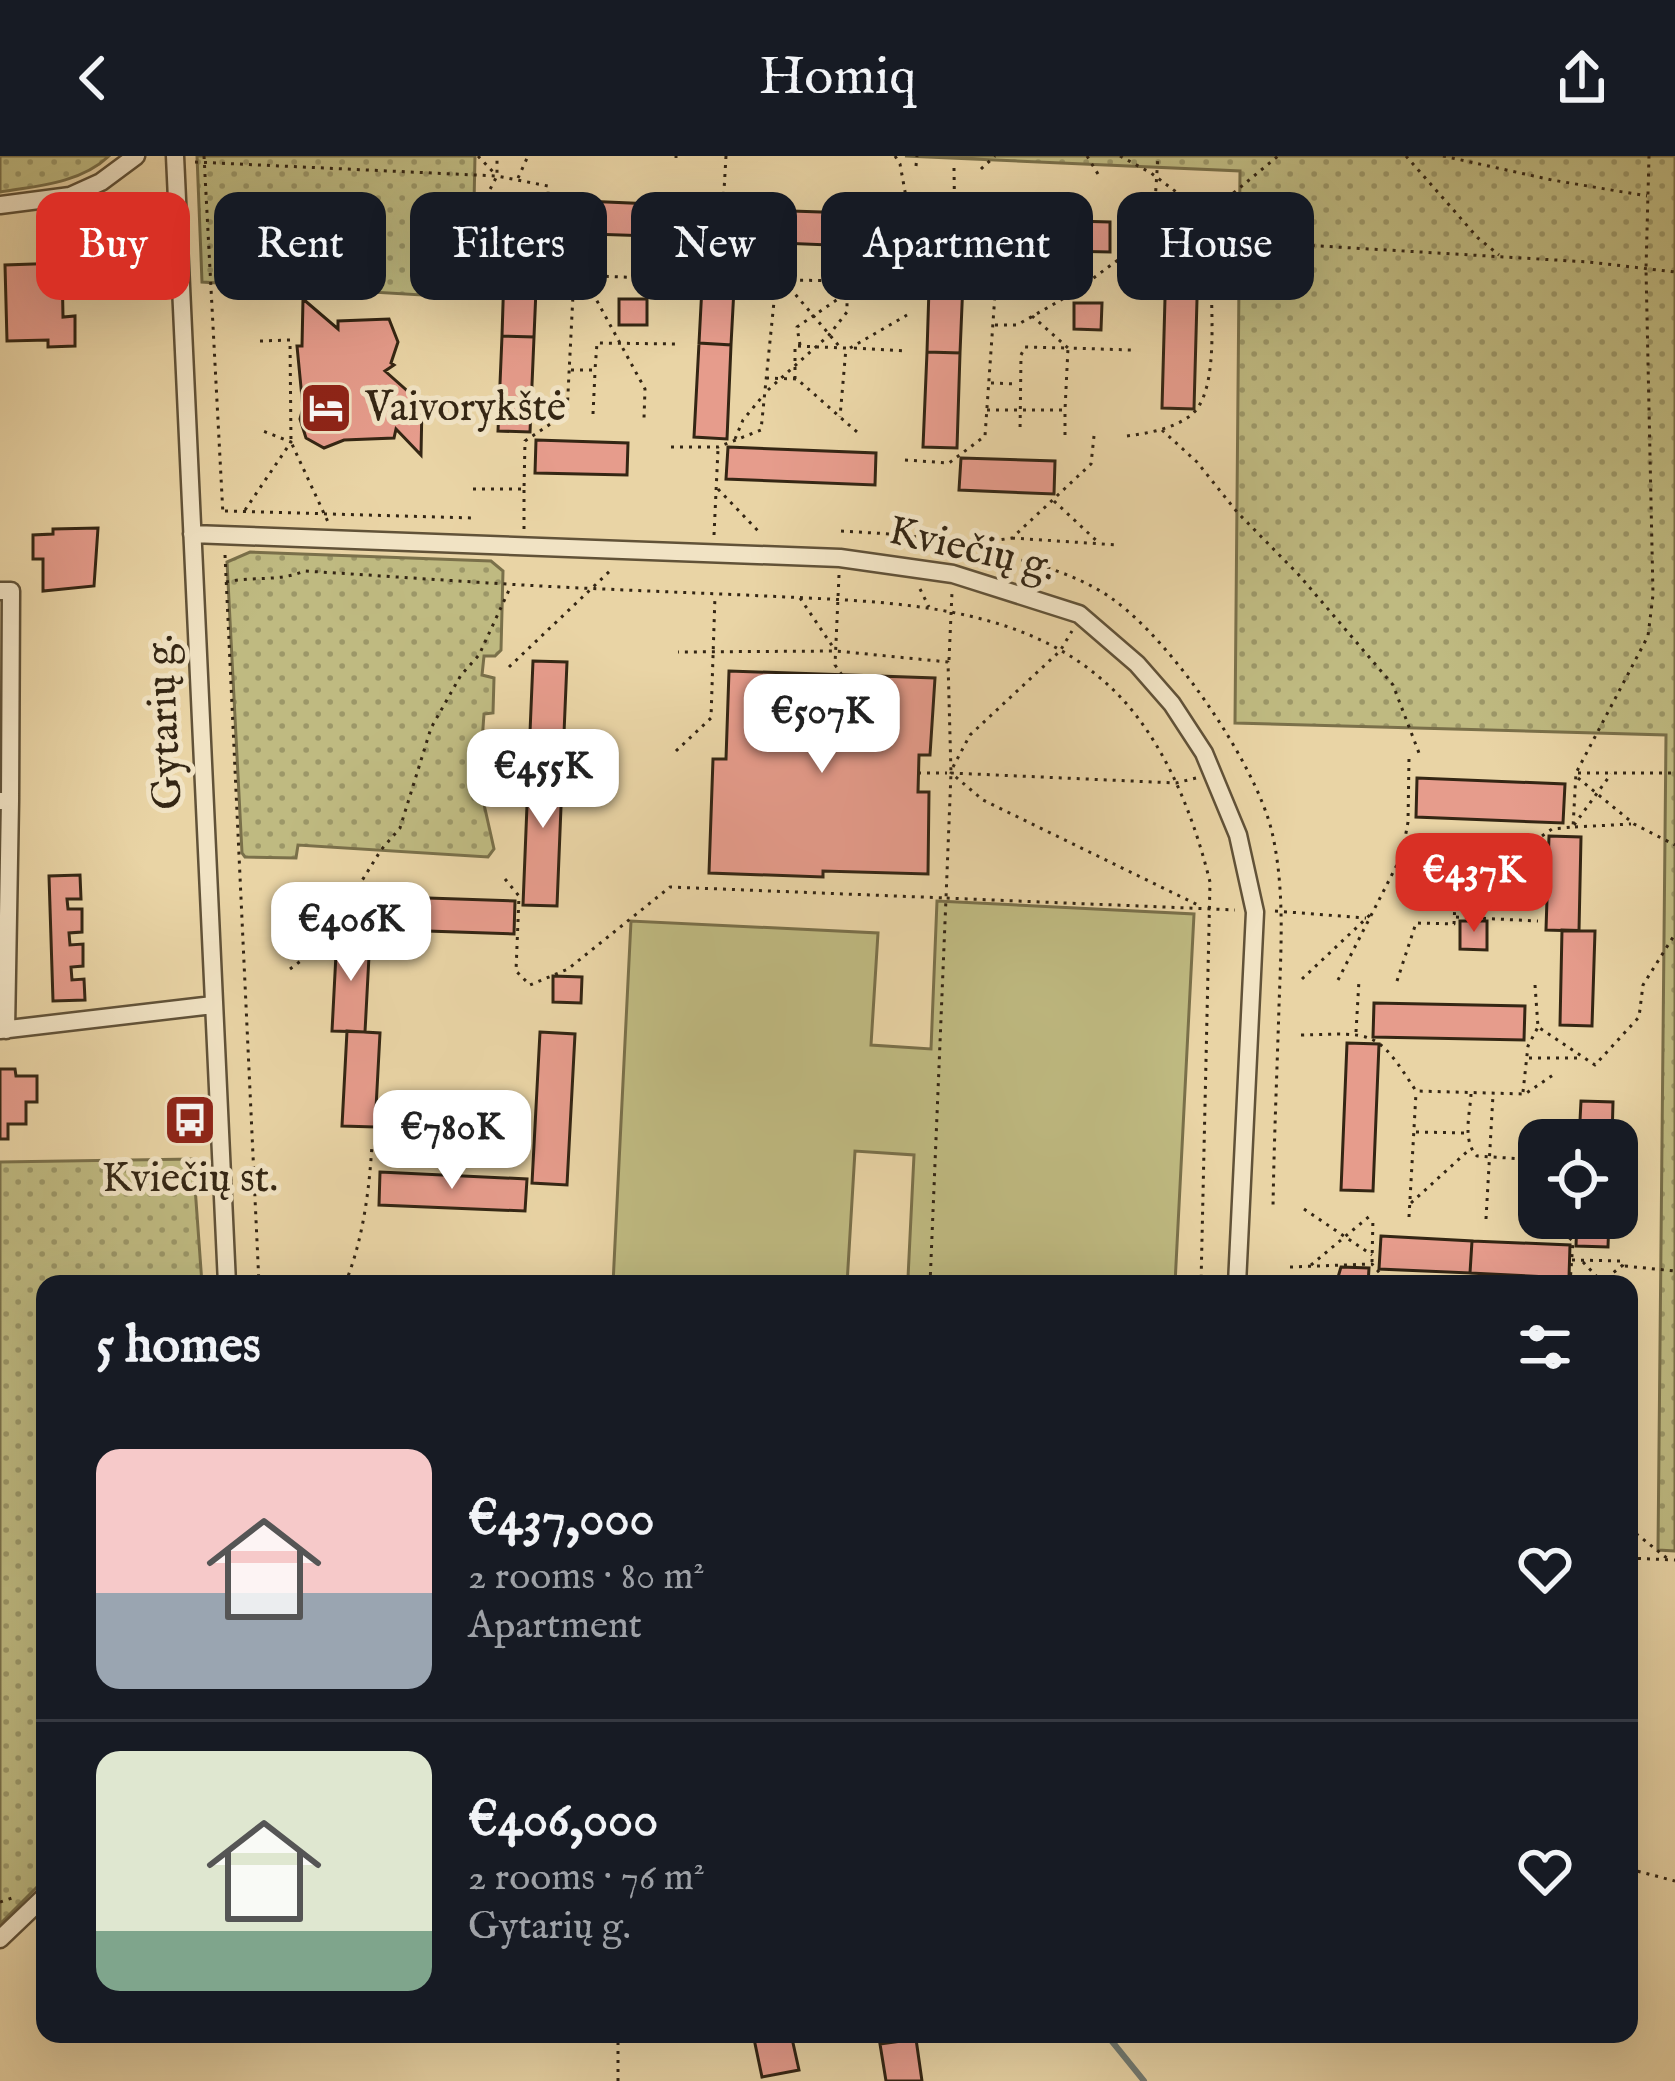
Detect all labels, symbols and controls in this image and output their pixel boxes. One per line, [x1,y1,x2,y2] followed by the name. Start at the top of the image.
[759,44,916,113] text: Homiq
[60,45,126,111] icon: back
[1549,45,1615,111] icon: share
[36,192,190,300] chip: Buy
[214,192,386,300] chip: Rent
[410,192,607,300] chip: Filters
[631,192,797,300] chip: New
[821,192,1093,300] chip: Apartment
[1117,192,1314,300] chip: House
[298,380,354,436] hotel icon: Vaivorykštė
[364,382,566,435] place label: Vaivorykštė
[883,505,1061,595] street label: Kviečių g.
[134,633,196,811] street label: Gytarių g.
[738,674,906,776] pin: €507K
[771,688,873,737] text: €507K
[459,729,627,831] pin: €455K
[494,743,592,792] text: €455K
[1390,833,1558,935] pin: €437K
[1423,847,1525,896] text: €437K
[267,882,435,984] pin: €406K
[298,896,404,945] text: €406K
[368,1090,536,1192] pin: €780K
[162,1092,218,1148] bus stop icon: Kviečių st.
[400,1104,504,1153] text: €780K
[1518,1119,1638,1239] map controls
[1518,1119,1638,1239] button: locate
[102,1153,278,1206] place label: Kviečių st.
[1512,1314,1578,1380] icon: filters
[96,1315,261,1380] text: 5 homes
[468,1488,655,1553] text: €437,000
[192,1497,336,1641] icon: home
[1512,1536,1578,1602] icon: heart
[468,1553,705,1602] text: 2 rooms · 80 m²
[468,1602,642,1651] text: Apartment
[468,1789,658,1854] text: €406,000
[192,1799,336,1943] icon: home
[1512,1838,1578,1904] icon: heart
[468,1854,705,1903] text: 2 rooms · 76 m²
[468,1903,631,1952] text: Gytarių g.

